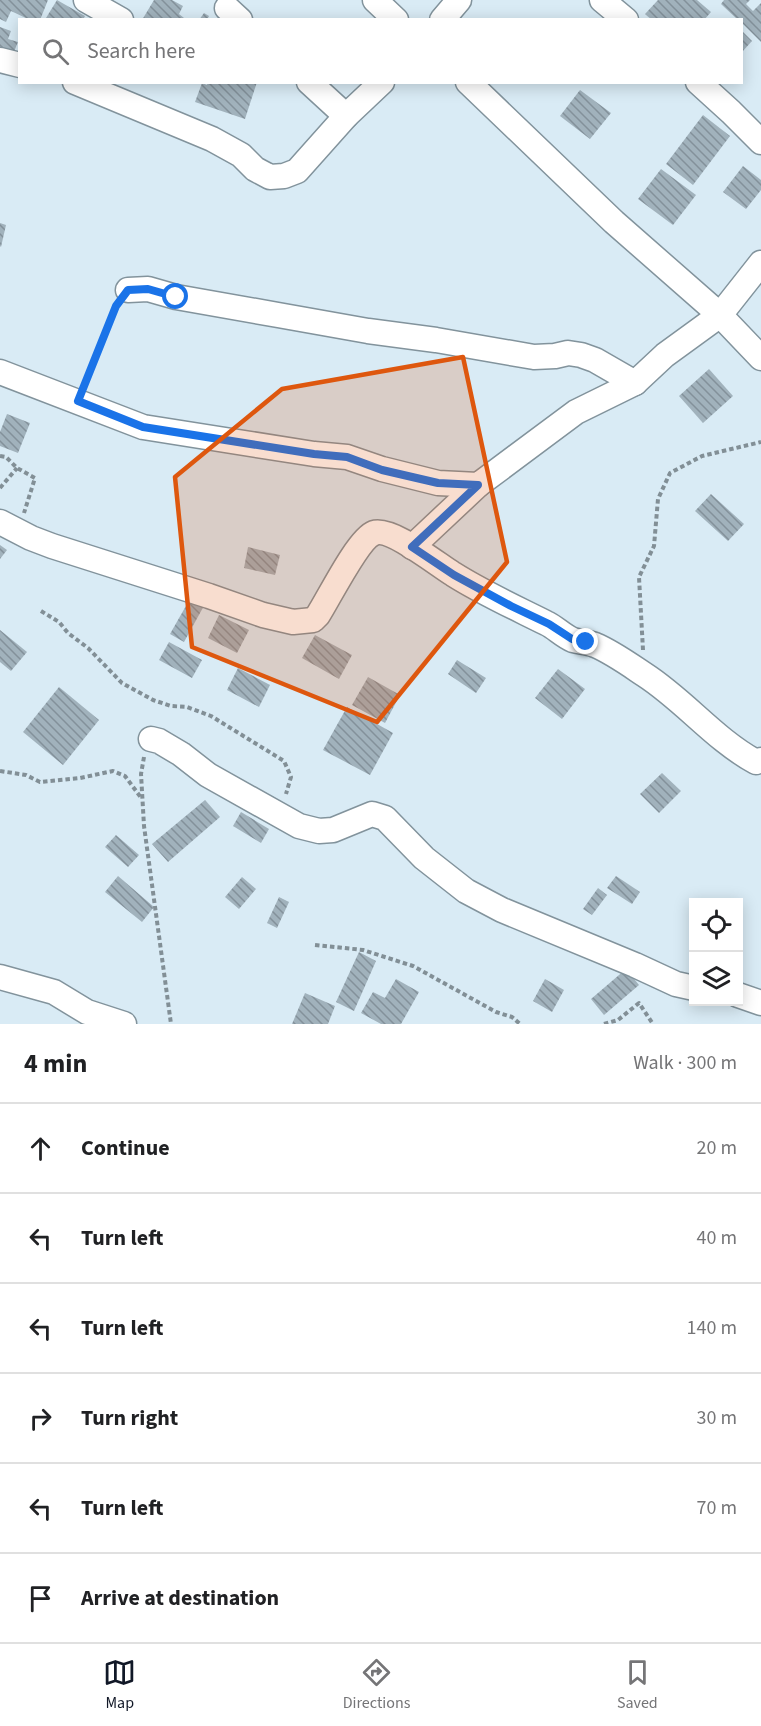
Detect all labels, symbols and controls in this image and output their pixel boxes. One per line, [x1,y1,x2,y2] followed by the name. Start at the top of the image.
[18,18,743,84] search box
[39,35,72,68] icon: search
[87,35,195,67] text: Search here
[162,283,188,309] route start
[572,628,598,654] route end
[689,898,743,1006] map controls
[689,898,743,952] button: locate
[689,952,743,1006] button: layers
[24,1045,87,1082] text: 4 min
[633,1049,737,1077] text: Walk · 300 m
[24,1132,57,1165] icon: ahead
[81,1132,170,1164] text: Continue
[697,1134,737,1162] text: 20 m
[24,1222,57,1255] icon: left
[81,1222,163,1254] text: Turn left
[697,1224,737,1252] text: 40 m
[24,1312,57,1345] icon: left
[81,1312,163,1344] text: Turn left
[687,1314,737,1342] text: 140 m
[24,1402,57,1435] icon: right
[81,1402,178,1434] text: Turn right
[697,1404,737,1432] text: 30 m
[24,1492,57,1525] icon: left
[81,1492,163,1524] text: Turn left
[697,1494,737,1522] text: 70 m
[24,1582,57,1615] icon: arrive
[81,1582,279,1614] text: Arrive at destination
[103,1656,136,1714] tab: Map
[343,1656,410,1714] tab: Directions
[617,1656,658,1714] tab: Saved

